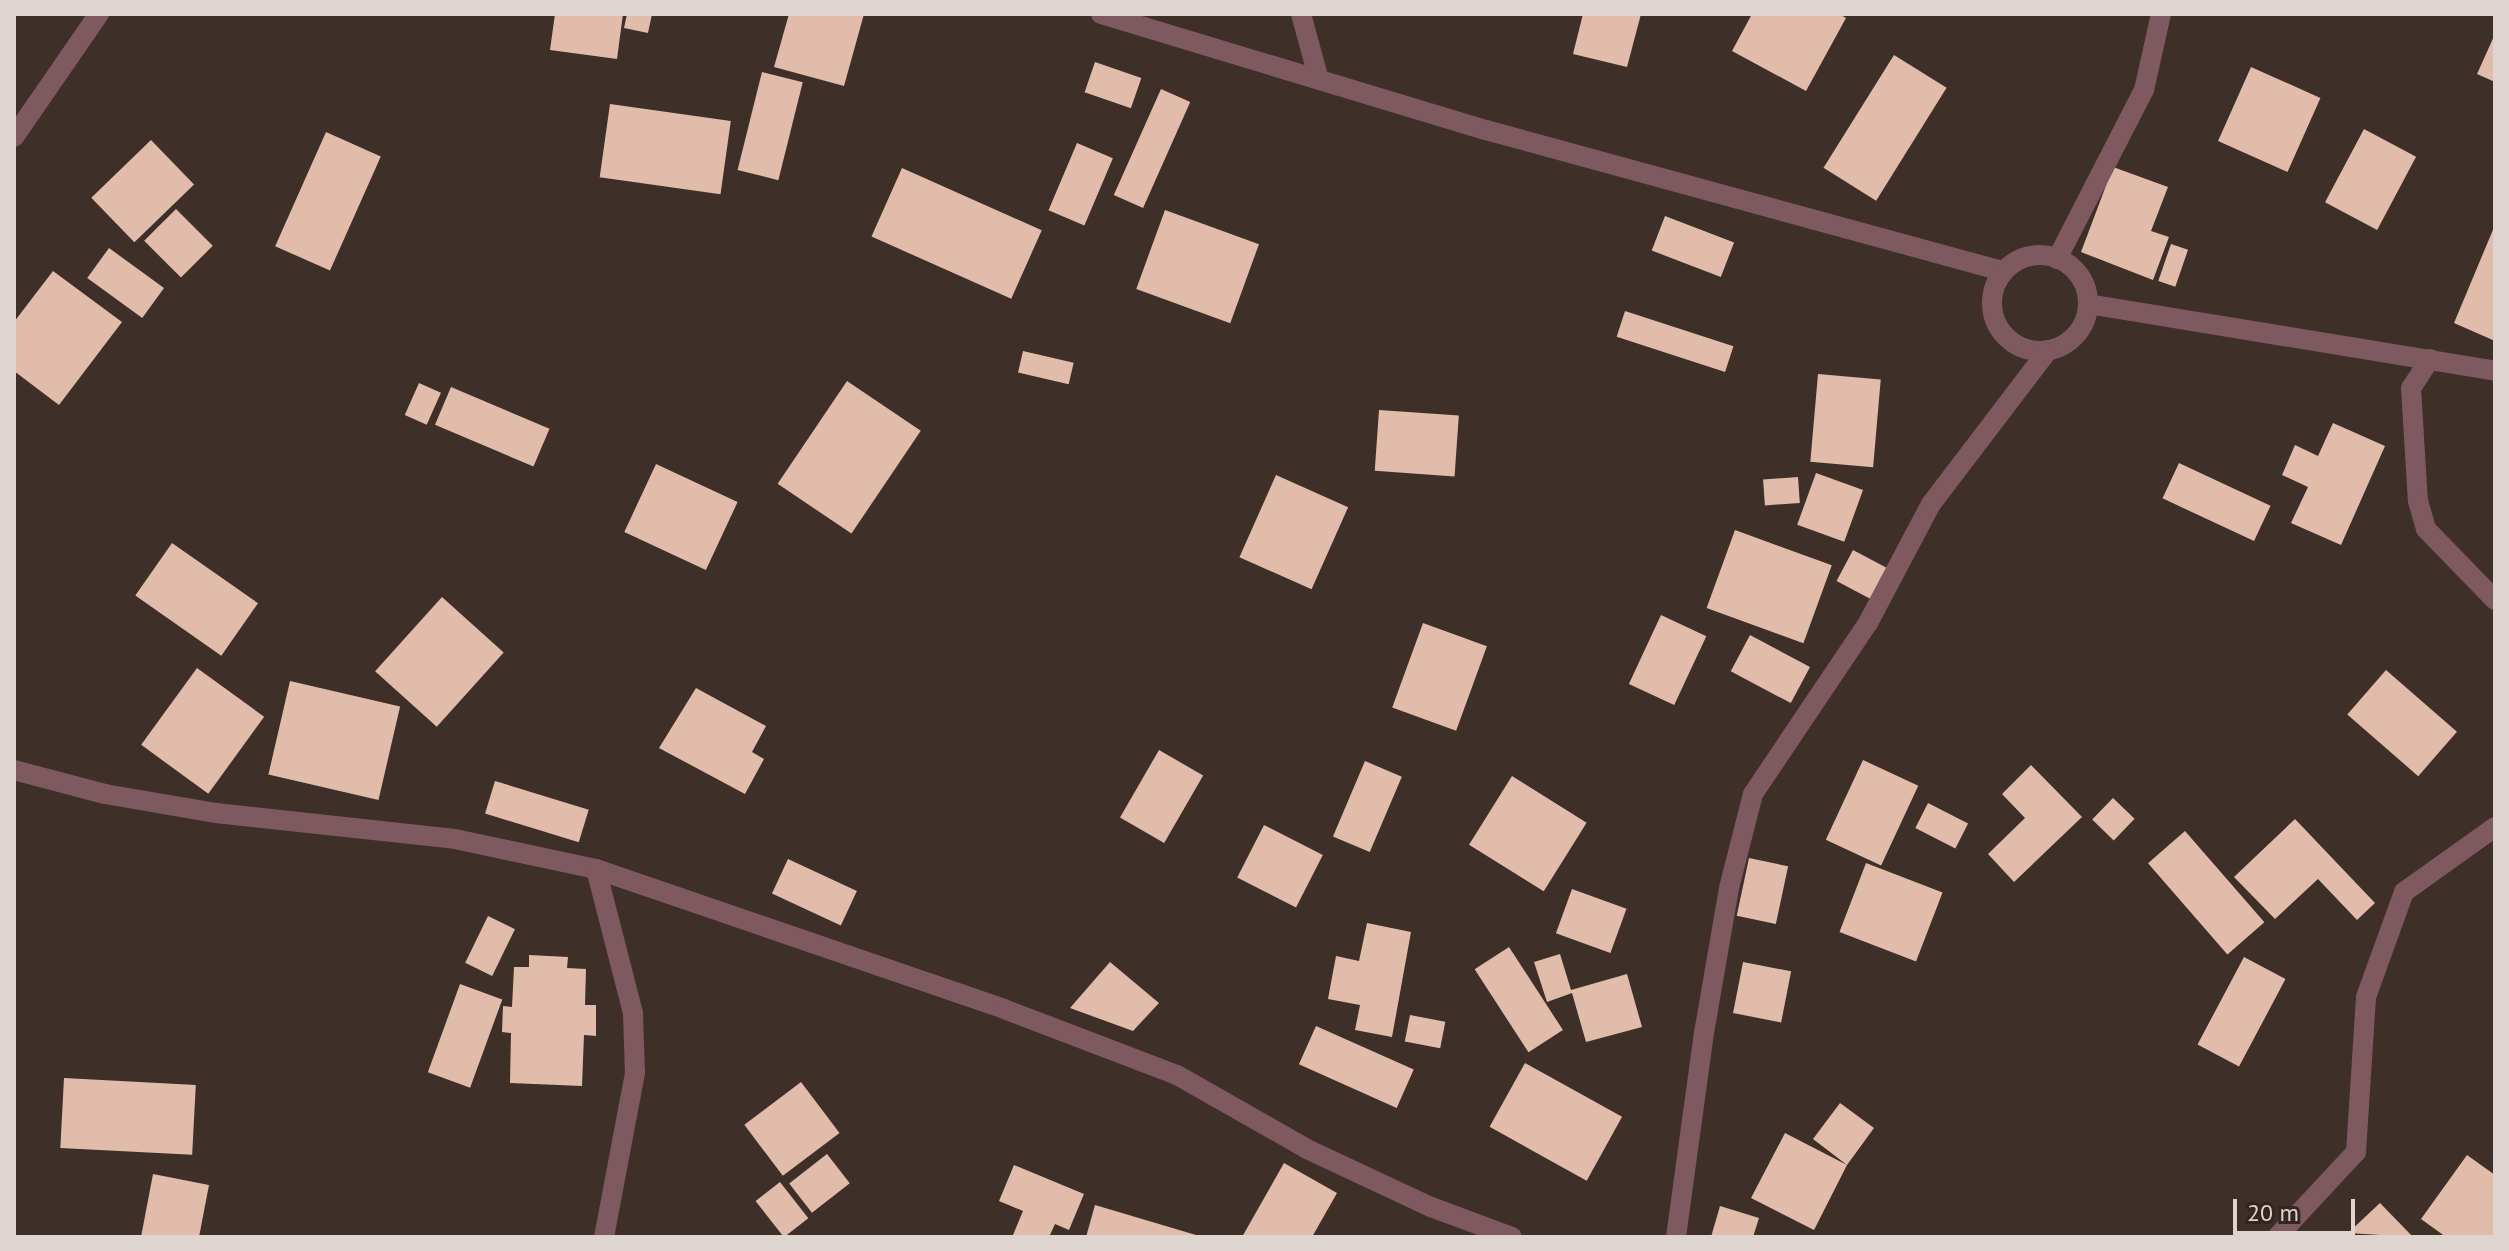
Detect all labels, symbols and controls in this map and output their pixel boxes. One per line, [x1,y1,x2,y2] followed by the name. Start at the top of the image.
[2237,1183,2359,1233] scale bar
[2247,1197,2299,1228] text: 20 m

